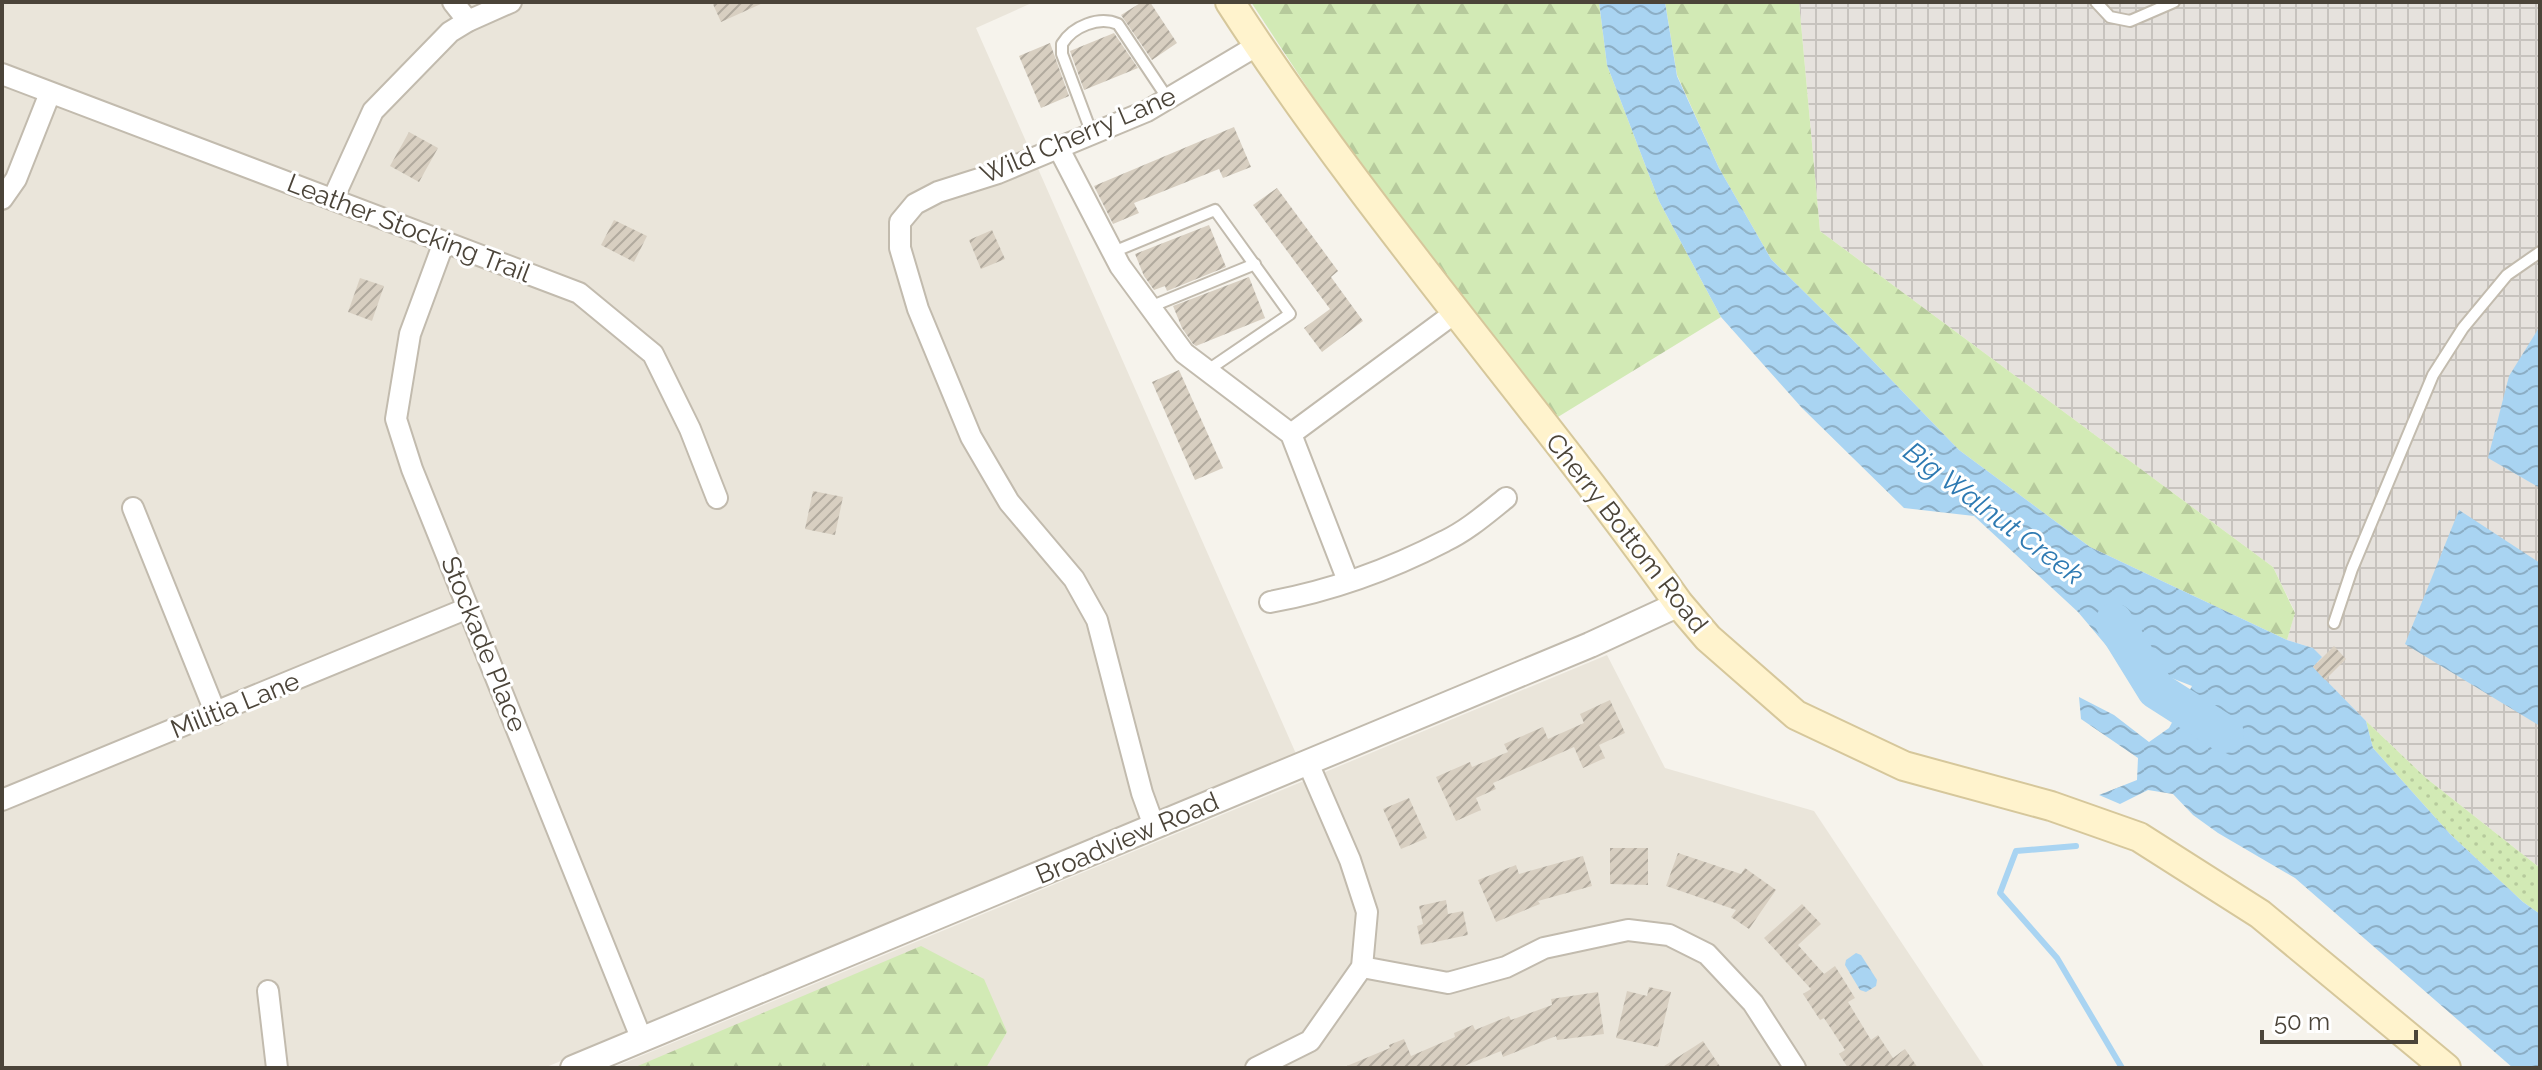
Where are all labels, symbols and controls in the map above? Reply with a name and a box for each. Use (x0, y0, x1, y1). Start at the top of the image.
street label: Wild Cherry Lane (976, 80, 1180, 190)
street label: Leather Stocking Trail (283, 168, 536, 289)
street label: Cherry Bottom Road (1540, 427, 1714, 639)
water label: Big Walnut Creek (1897, 435, 2090, 592)
street label: Stockade Place (435, 552, 533, 736)
street label: Militia Lane (166, 666, 304, 744)
street label: Broadview Road (1031, 786, 1223, 890)
scale bar (2262, 994, 2416, 1044)
text: 50 m (2274, 1007, 2330, 1036)

